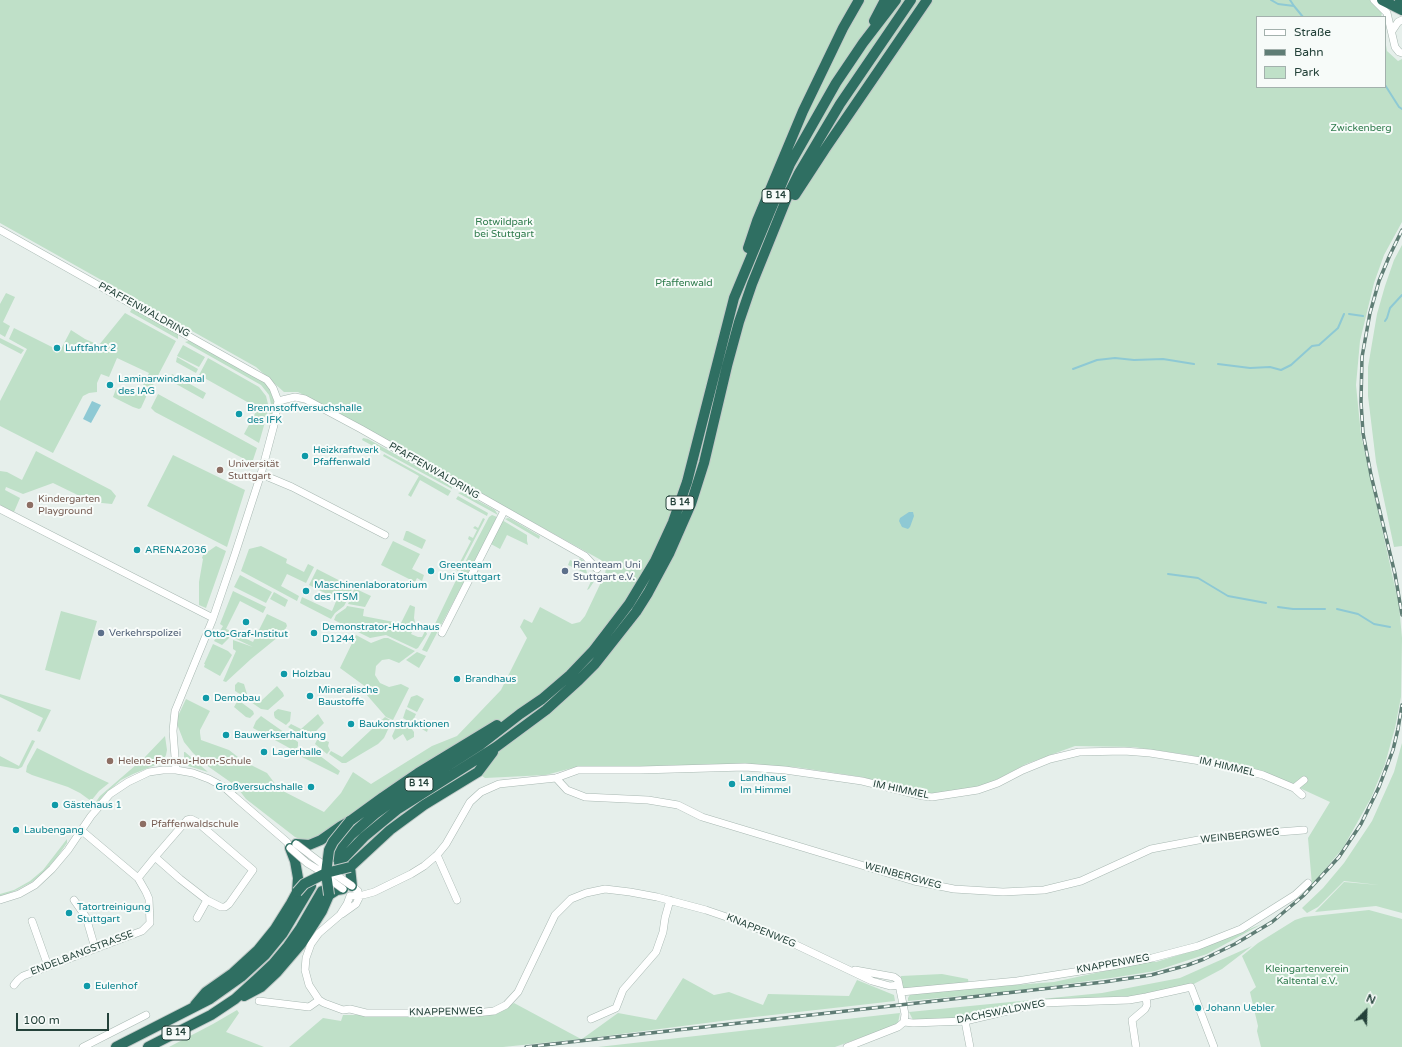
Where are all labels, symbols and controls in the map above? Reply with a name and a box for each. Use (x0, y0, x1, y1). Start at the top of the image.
legend (1256, 16, 1386, 88)
text: Straße (1294, 25, 1331, 39)
text: Bahn (1294, 45, 1324, 59)
text: Park (1294, 65, 1320, 79)
park label: Zwickenberg (1330, 122, 1392, 134)
road number: B 14 (762, 189, 790, 203)
park label: Rotwildpark bei Stuttgart (474, 216, 534, 240)
park label: Pfaffenwald (655, 277, 713, 289)
street label: PFAFFENWALDRING (96, 280, 192, 340)
place label: Luftfahrt 2 (65, 342, 116, 354)
marker: Luftfahrt 2 (52, 343, 62, 353)
place label: Laminarwindkanal des IAG (118, 373, 205, 396)
marker: Laminarwindkanal des IAG (105, 380, 115, 390)
place label: Brennstoffversuchshalle des IFK (247, 402, 362, 426)
marker: Brennstoffversuchshalle des IFK (234, 409, 244, 419)
street label: PFAFFENWALDRING (387, 440, 481, 502)
place label: Heizkraftwerk Pfaffenwald (313, 444, 379, 468)
marker: Heizkraftwerk Pfaffenwald (300, 451, 310, 461)
place label: Universität Stuttgart (228, 458, 279, 482)
marker: Universität Stuttgart (215, 465, 225, 475)
place label: Kindergarten Playground (38, 493, 100, 516)
road number: B 14 (666, 496, 694, 510)
marker: Kindergarten Playground (25, 500, 35, 510)
place label: ARENA2036 (145, 544, 207, 556)
marker: ARENA2036 (132, 545, 142, 555)
place label: Greenteam Uni Stuttgart (439, 559, 501, 582)
place label: Rennteam Uni Stuttgart e.V. (573, 559, 641, 582)
marker: Greenteam Uni Stuttgart (426, 566, 436, 576)
marker: Rennteam Uni Stuttgart e.V. (560, 566, 570, 576)
place label: Maschinenlaboratorium des ITSM (314, 579, 427, 602)
marker: Maschinenlaboratorium des ITSM (301, 586, 311, 596)
marker: Otto-Graf-Institut (241, 617, 251, 627)
place label: Demonstrator-Hochhaus D1244 (322, 621, 439, 644)
place label: Verkehrspolizei (109, 627, 181, 639)
marker: Verkehrspolizei (96, 628, 106, 638)
place label: Otto-Graf-Institut (204, 628, 288, 640)
marker: Demonstrator-Hochhaus D1244 (309, 628, 319, 638)
place label: Holzbau (292, 668, 331, 680)
marker: Holzbau (279, 669, 289, 679)
place label: Brandhaus (465, 673, 516, 685)
marker: Brandhaus (452, 674, 462, 684)
place label: Mineralische Baustoffe (318, 684, 378, 708)
marker: Mineralische Baustoffe (305, 691, 315, 701)
place label: Demobau (214, 692, 260, 704)
marker: Demobau (201, 693, 211, 703)
place label: Baukonstruktionen (359, 718, 449, 730)
marker: Baukonstruktionen (346, 719, 356, 729)
place label: Bauwerkserhaltung (234, 729, 326, 741)
marker: Bauwerkserhaltung (221, 730, 231, 740)
place label: Lagerhalle (272, 746, 322, 758)
marker: Lagerhalle (259, 747, 269, 757)
place label: Helene-Fernau-Horn-Schule (118, 755, 251, 767)
street label: IM HIMMEL (1198, 755, 1256, 779)
marker: Helene-Fernau-Horn-Schule (105, 756, 115, 766)
place label: Landhaus Im Himmel (740, 772, 791, 796)
road number: B 14 (405, 777, 433, 791)
street label: IM HIMMEL (872, 778, 930, 802)
marker: Landhaus Im Himmel (727, 779, 737, 789)
place label: Großversuchshalle (215, 781, 303, 793)
marker: Großversuchshalle (306, 782, 316, 792)
place label: Gästehaus 1 (63, 799, 122, 811)
marker: Gästehaus 1 (50, 800, 60, 810)
place label: Pfaffenwaldschule (151, 818, 239, 830)
marker: Pfaffenwaldschule (138, 819, 148, 829)
place label: Laubengang (24, 824, 84, 836)
marker: Laubengang (11, 825, 21, 835)
street label: WEINBERGWEG (1200, 826, 1280, 846)
street label: WEINBERGWEG (863, 860, 943, 892)
place label: Tatortreinigung Stuttgart (77, 901, 150, 924)
marker: Tatortreinigung Stuttgart (64, 908, 74, 918)
street label: KNAPPENWEG (724, 912, 798, 950)
street label: ENDELBANGSTRASSE (29, 928, 135, 978)
street label: KNAPPENWEG (1076, 952, 1150, 976)
park label: Kleingartenverein Kaltental e.V. (1265, 963, 1349, 986)
place label: Eulenhof (95, 980, 138, 992)
marker: Eulenhof (82, 981, 92, 991)
north arrow (1346, 991, 1386, 1031)
text: N (1364, 992, 1377, 1007)
street label: DACHSWALDWEG (956, 998, 1046, 1026)
place label: Johann Uebler (1206, 1002, 1275, 1014)
marker: Johann Uebler (1193, 1003, 1203, 1013)
scale bar (18, 1005, 111, 1031)
street label: KNAPPENWEG (409, 1005, 483, 1019)
text: 100 m (23, 1013, 60, 1027)
road number: B 14 (162, 1026, 190, 1040)

